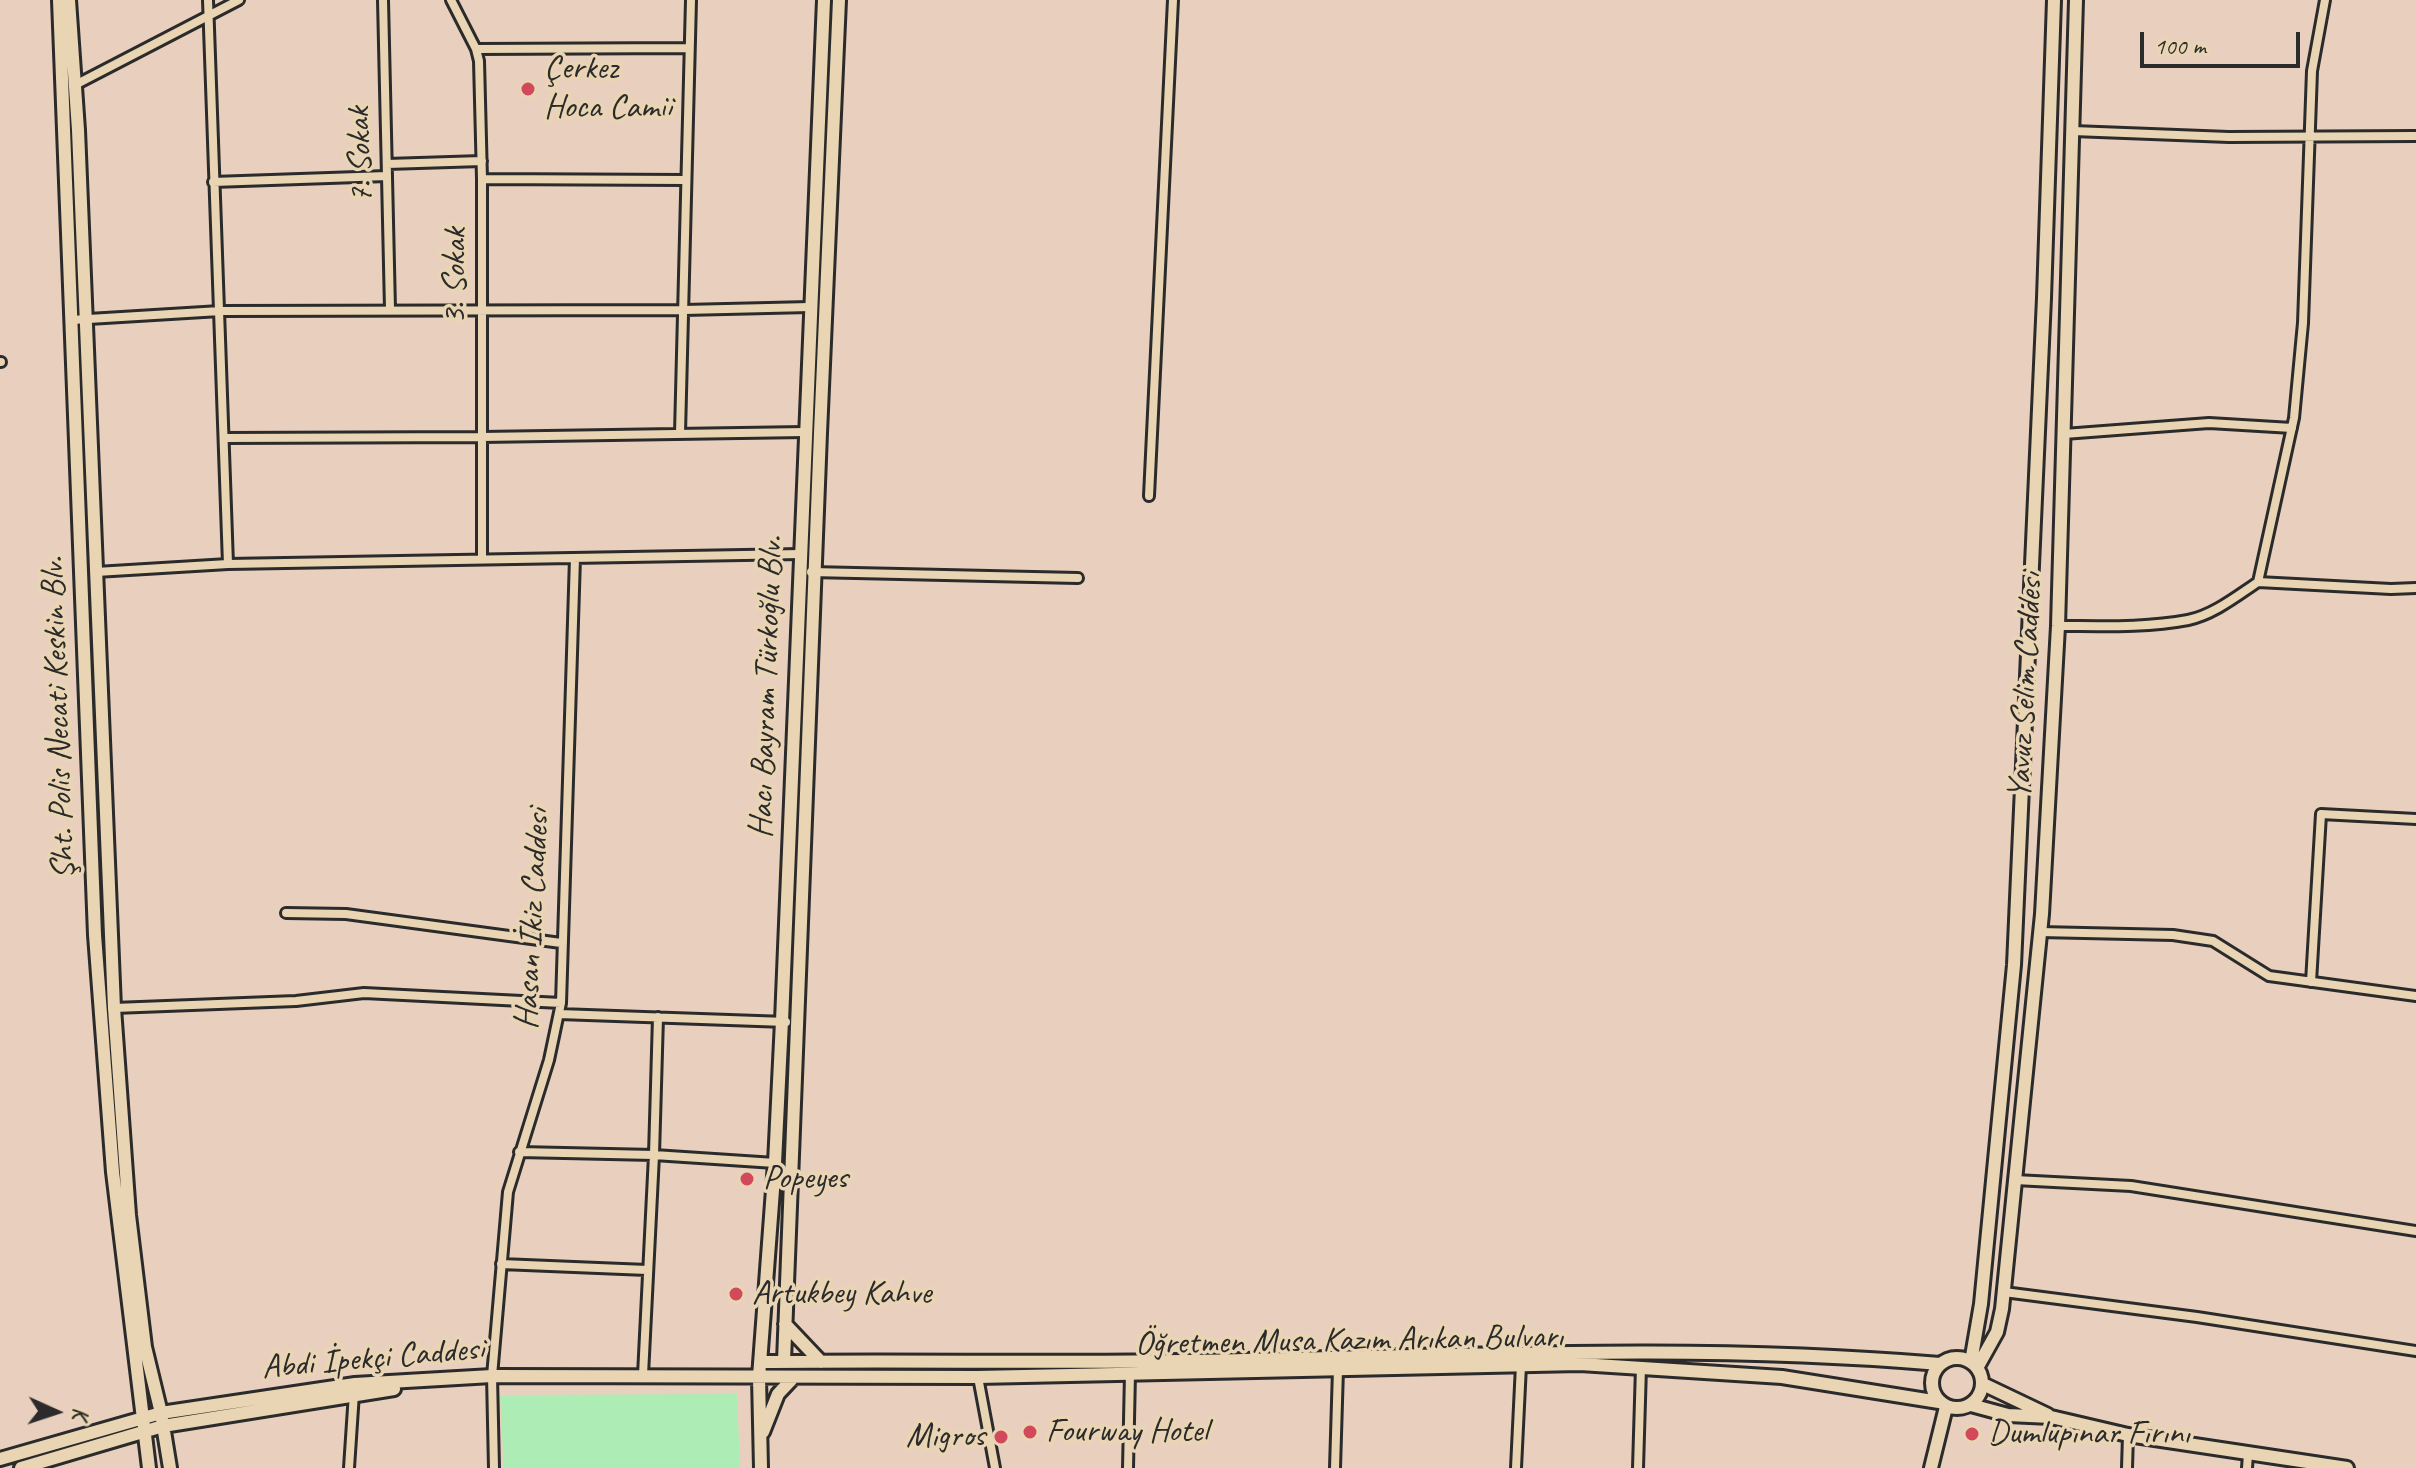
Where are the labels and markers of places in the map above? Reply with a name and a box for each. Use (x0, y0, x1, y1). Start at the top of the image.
place label: Çerkez Hoca Camii (544, 49, 672, 128)
marker: Çerkez Hoca Camii (519, 80, 537, 98)
place label: Popeyes (763, 1159, 848, 1199)
marker: Popeyes (738, 1170, 756, 1188)
place label: Artukbey Kahve (752, 1274, 931, 1314)
marker: Artukbey Kahve (727, 1285, 745, 1303)
place label: Fourway Hotel (1046, 1412, 1208, 1452)
place label: Dumlupınar Fırını (1988, 1414, 2189, 1454)
place label: Migros (906, 1417, 985, 1457)
marker: Fourway Hotel (1021, 1423, 1039, 1441)
marker: Dumlupınar Fırını (1963, 1425, 1981, 1443)
marker: Migros (992, 1428, 1010, 1446)

